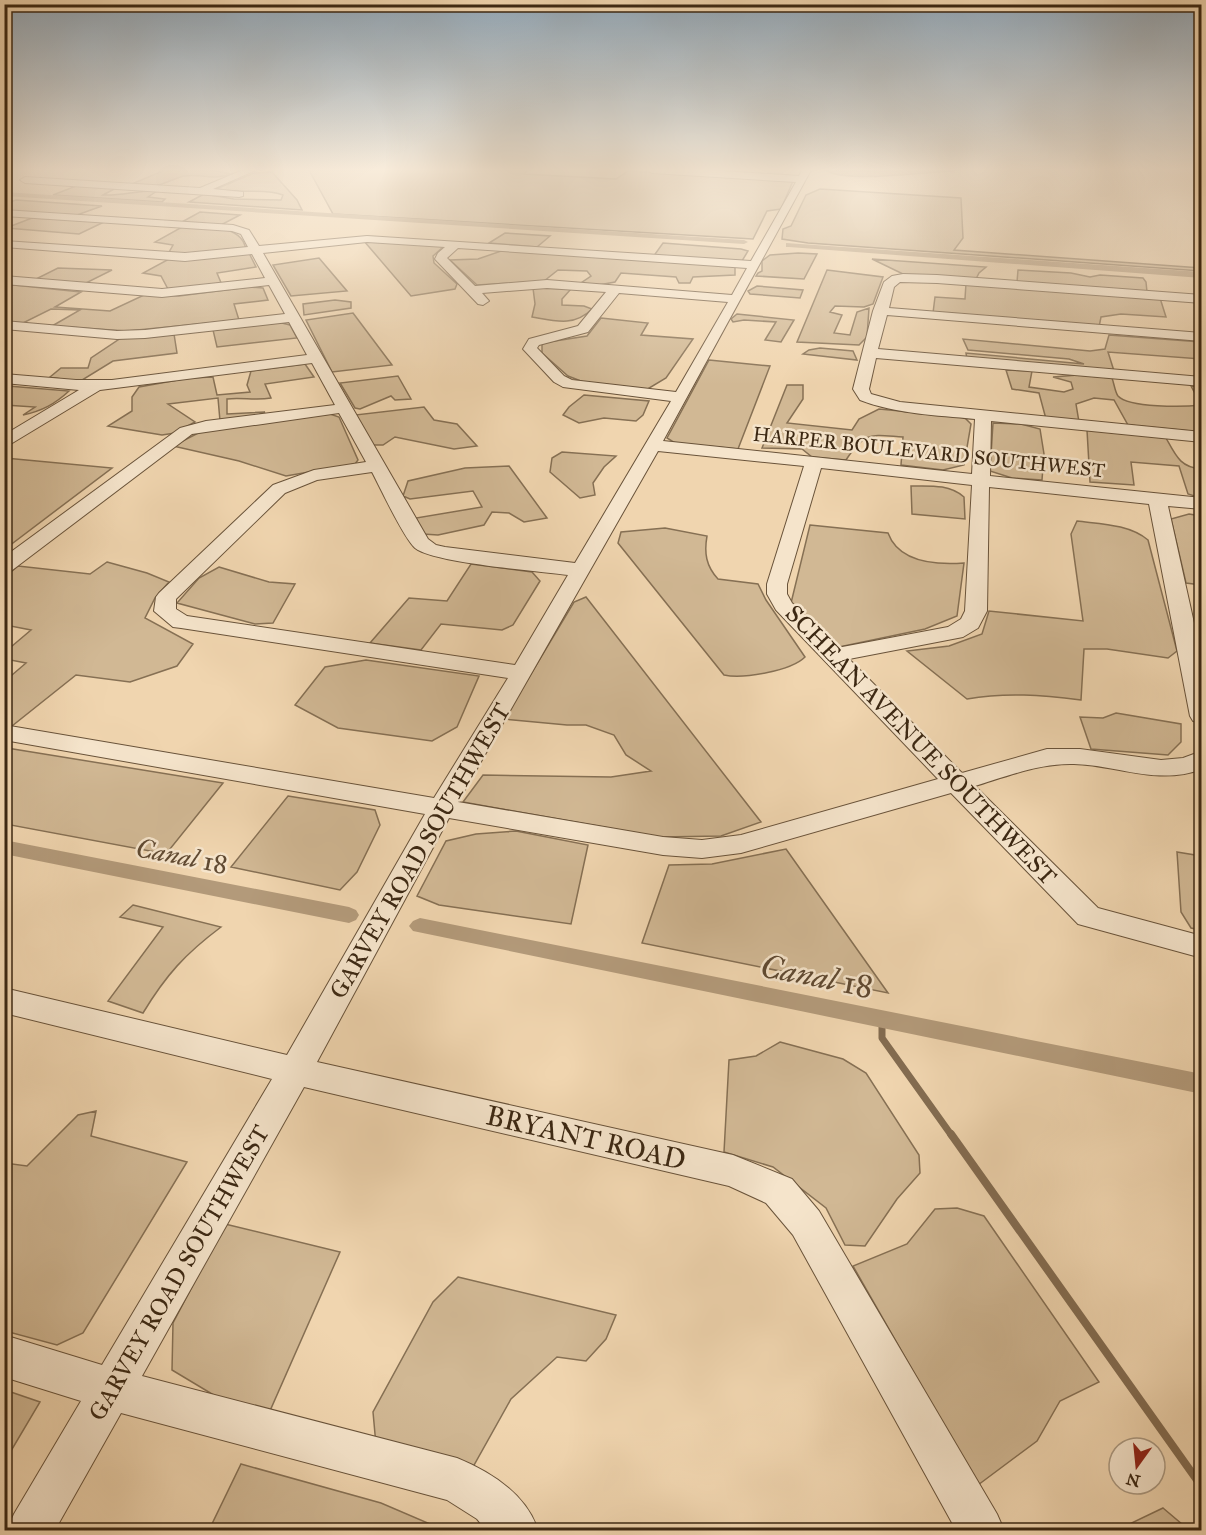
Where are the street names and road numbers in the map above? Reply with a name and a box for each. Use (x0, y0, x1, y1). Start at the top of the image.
street label: HARPER BOULEVARD SOUTHWEST (752, 422, 1107, 482)
street label: SCHEAN AVENUE SOUTHWEST (779, 599, 1063, 891)
street label: GARVEY ROAD SOUTHWEST (323, 698, 517, 1004)
street label: BRYANT ROAD (483, 1098, 689, 1177)
street label: GARVEY ROAD SOUTHWEST (82, 1120, 276, 1426)

